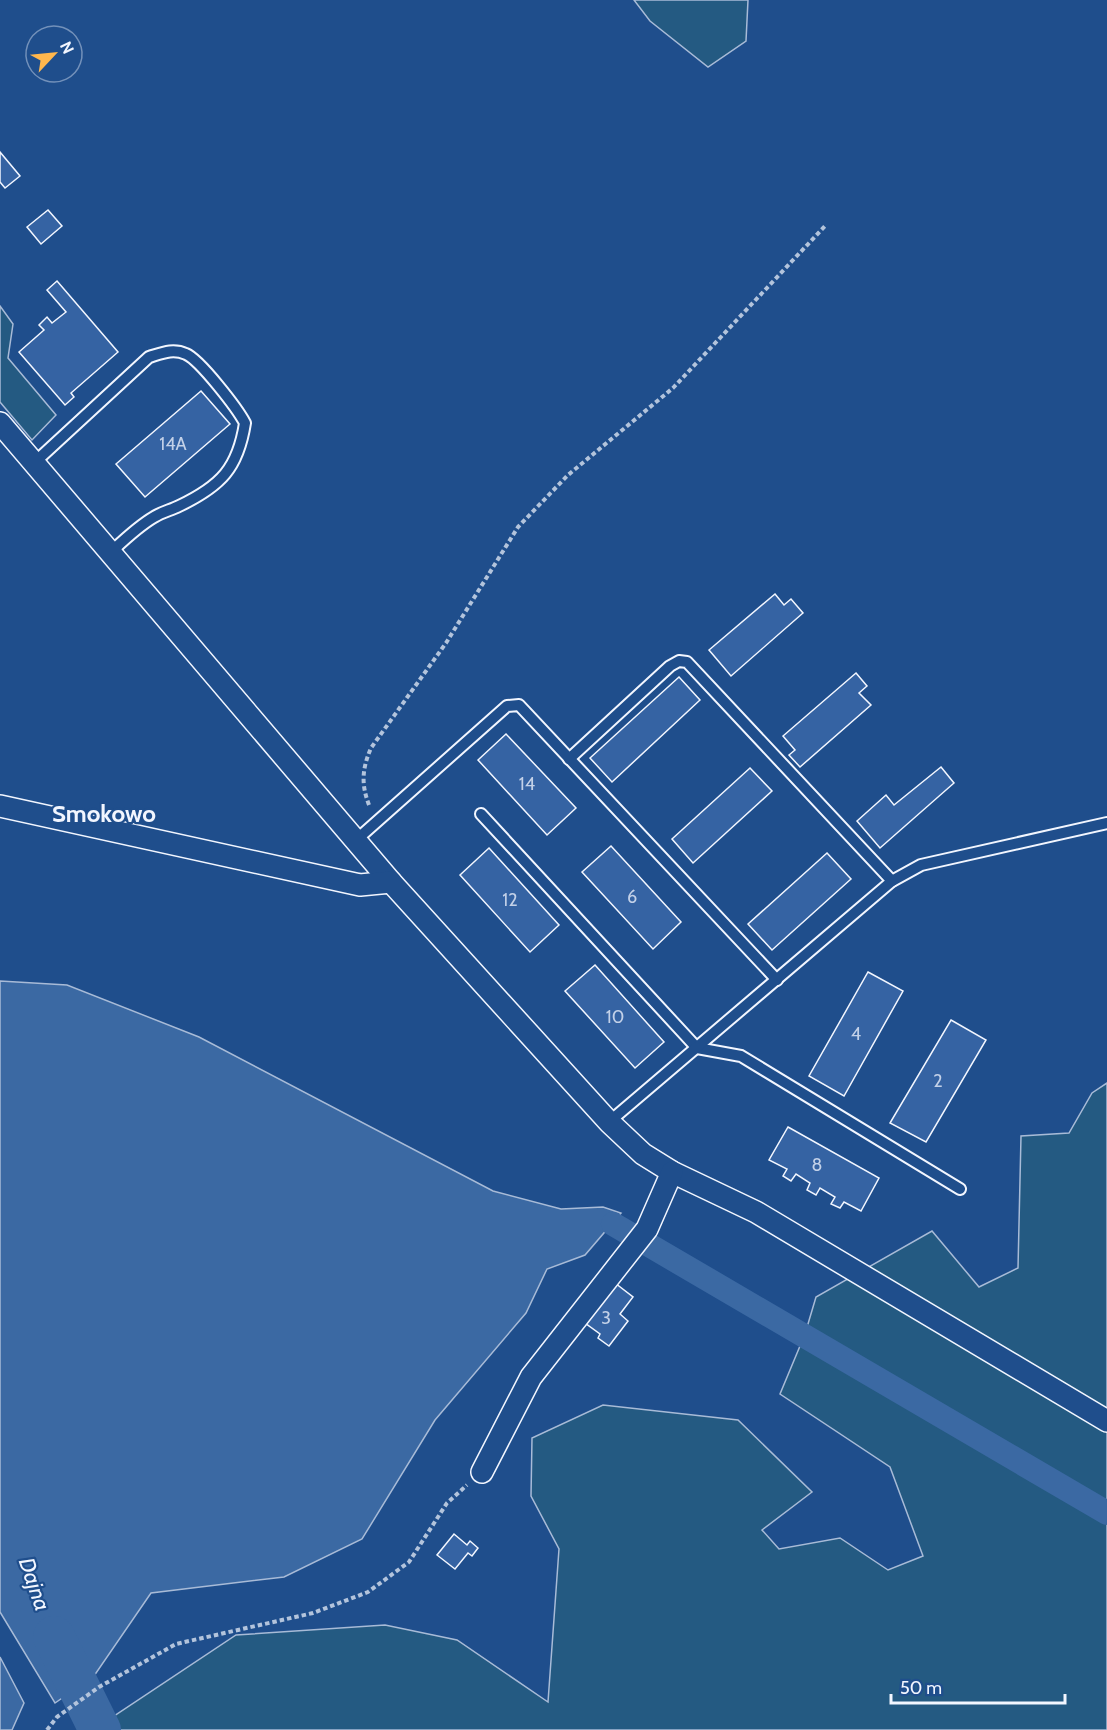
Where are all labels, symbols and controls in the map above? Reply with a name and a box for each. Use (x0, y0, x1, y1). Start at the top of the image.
north arrow (24, 24, 84, 84)
text: N (56, 38, 78, 57)
house number: 14A (159, 433, 187, 455)
house number: 14 (519, 773, 535, 795)
district label: Smokowo (52, 799, 156, 828)
house number: 6 (627, 886, 637, 908)
house number: 12 (502, 889, 518, 911)
house number: 10 (606, 1006, 624, 1028)
house number: 4 (851, 1023, 861, 1045)
house number: 2 (933, 1070, 943, 1092)
house number: 8 (812, 1154, 822, 1176)
house number: 3 (601, 1307, 611, 1329)
water label: Dajna (13, 1554, 56, 1614)
scale bar (891, 1667, 1065, 1705)
text: 50 m (900, 1677, 942, 1699)

